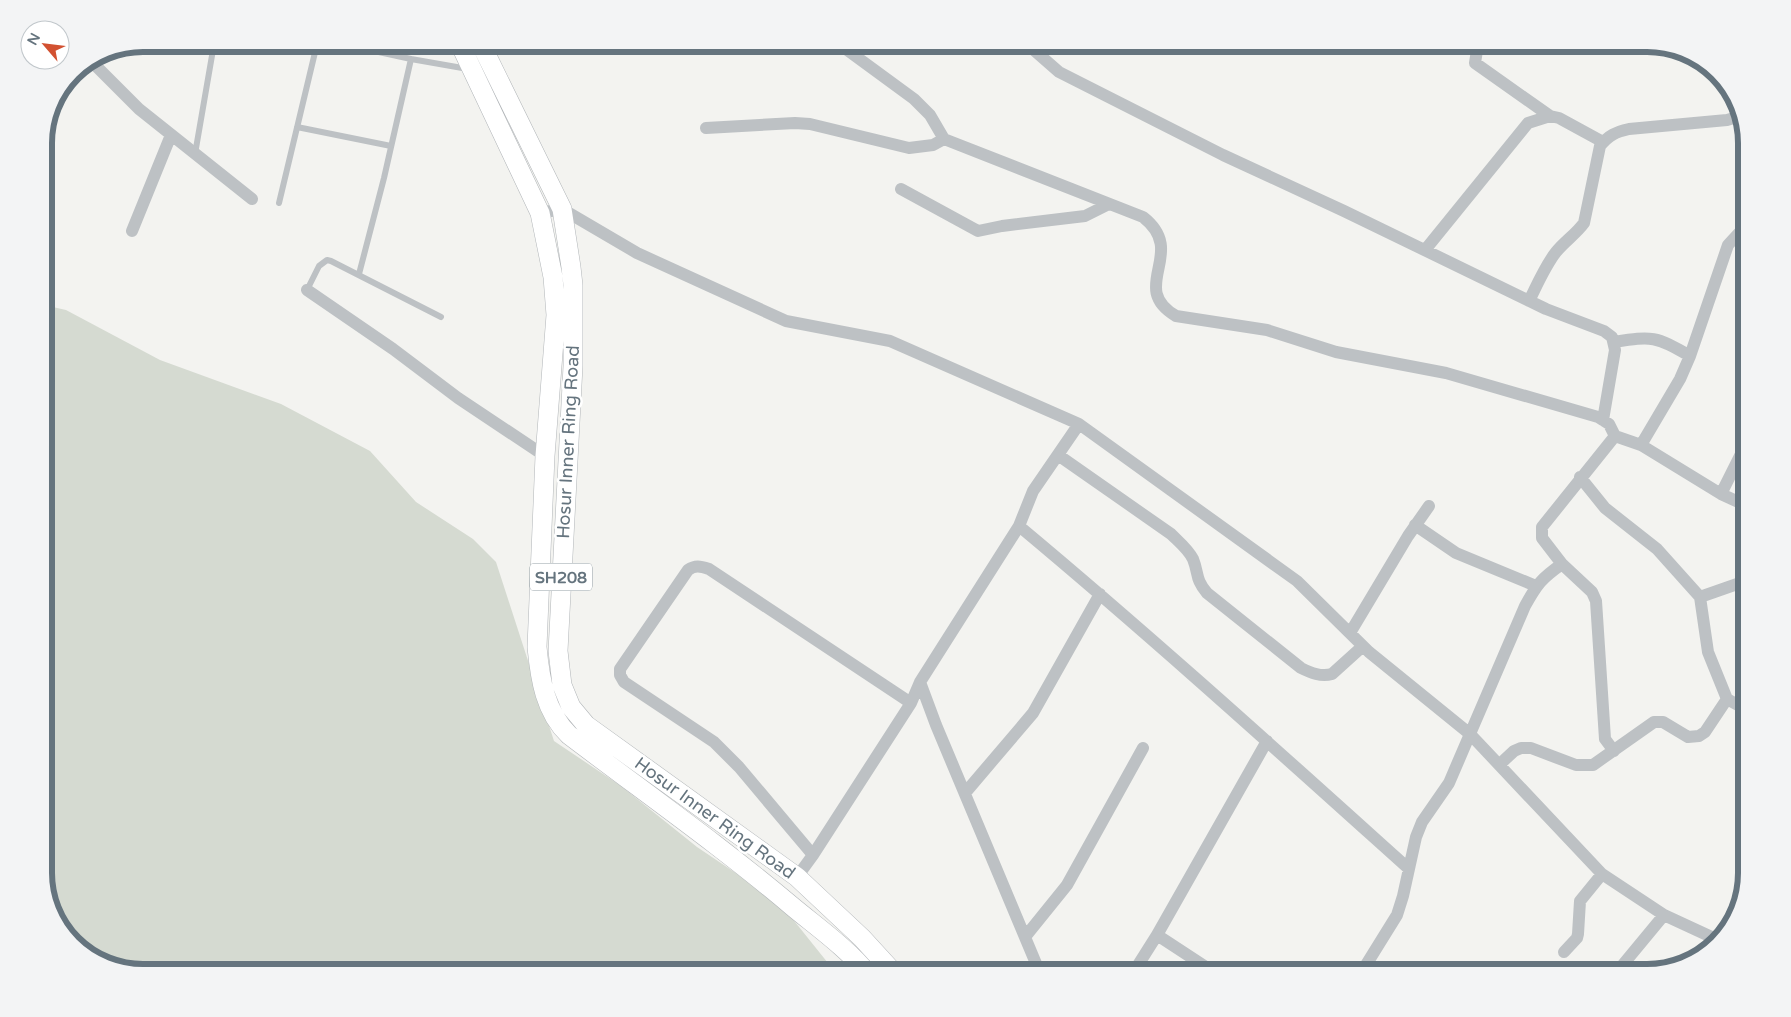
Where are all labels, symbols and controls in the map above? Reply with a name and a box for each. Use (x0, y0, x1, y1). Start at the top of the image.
north arrow (20, 20, 70, 70)
text: N (24, 30, 44, 48)
street label: Hosur Inner Ring Road (552, 345, 584, 539)
road number: SH208 (530, 564, 592, 590)
street label: Hosur Inner Ring Road (630, 752, 800, 884)

